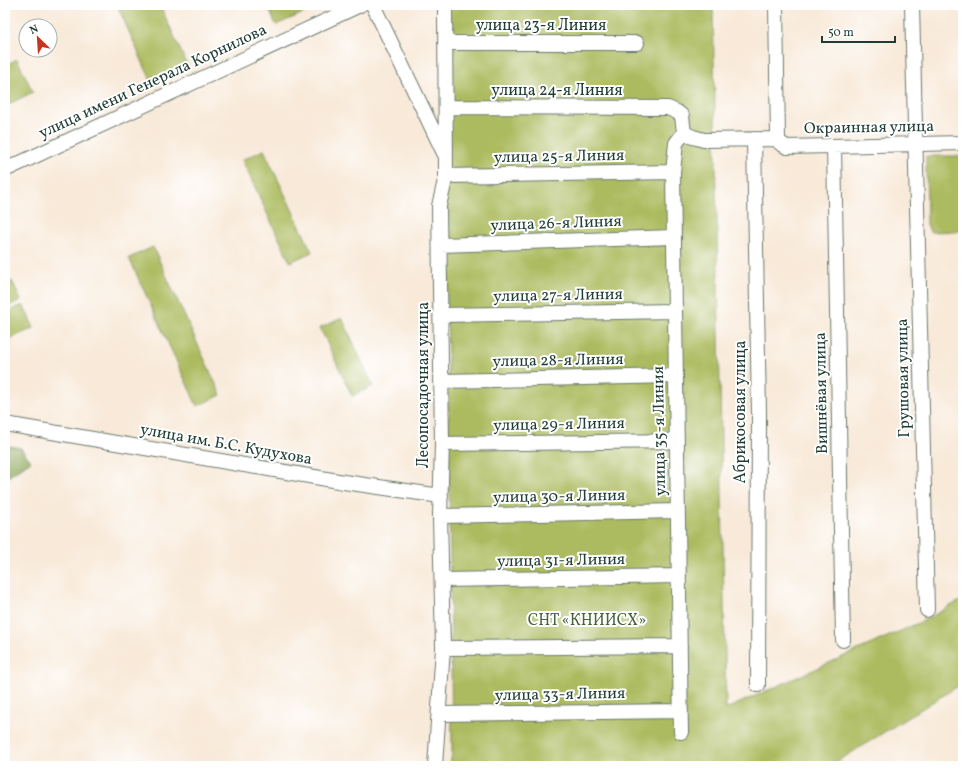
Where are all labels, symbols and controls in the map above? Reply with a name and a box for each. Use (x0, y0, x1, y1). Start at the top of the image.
street label: улица 23-я Линия (476, 15, 606, 37)
north arrow (18, 18, 58, 58)
scale bar (822, 18, 895, 44)
street label: улица имени Генерала Корнилова (35, 19, 271, 145)
text: N (28, 22, 41, 39)
text: 50 m (828, 25, 854, 41)
street label: улица 24-я Линия (491, 80, 623, 102)
street label: Окраинная улица (804, 116, 934, 140)
street label: улица 25-я Линия (493, 145, 625, 169)
street label: улица 26-я Линия (490, 211, 622, 237)
street label: улица 27-я Линия (493, 284, 623, 308)
street label: Лесопосадочная улица (413, 302, 435, 468)
street label: Грушовая улица (892, 318, 916, 438)
street label: Вишнёвая улица (810, 332, 834, 454)
street label: Абрикосовая улица (730, 341, 752, 483)
street label: улица 28-я Линия (492, 349, 624, 373)
street label: улица 35-я Линия (648, 366, 672, 496)
street label: улица 29-я Линия (493, 413, 625, 437)
street label: улица им. Б.С. Кудухова (138, 419, 314, 471)
street label: улица 30-я Линия (493, 485, 625, 509)
street label: улица 31-я Линия (497, 549, 625, 573)
park label: СНТ «КНИИСХ» (528, 610, 646, 632)
street label: улица 33-я Линия (494, 683, 626, 707)

